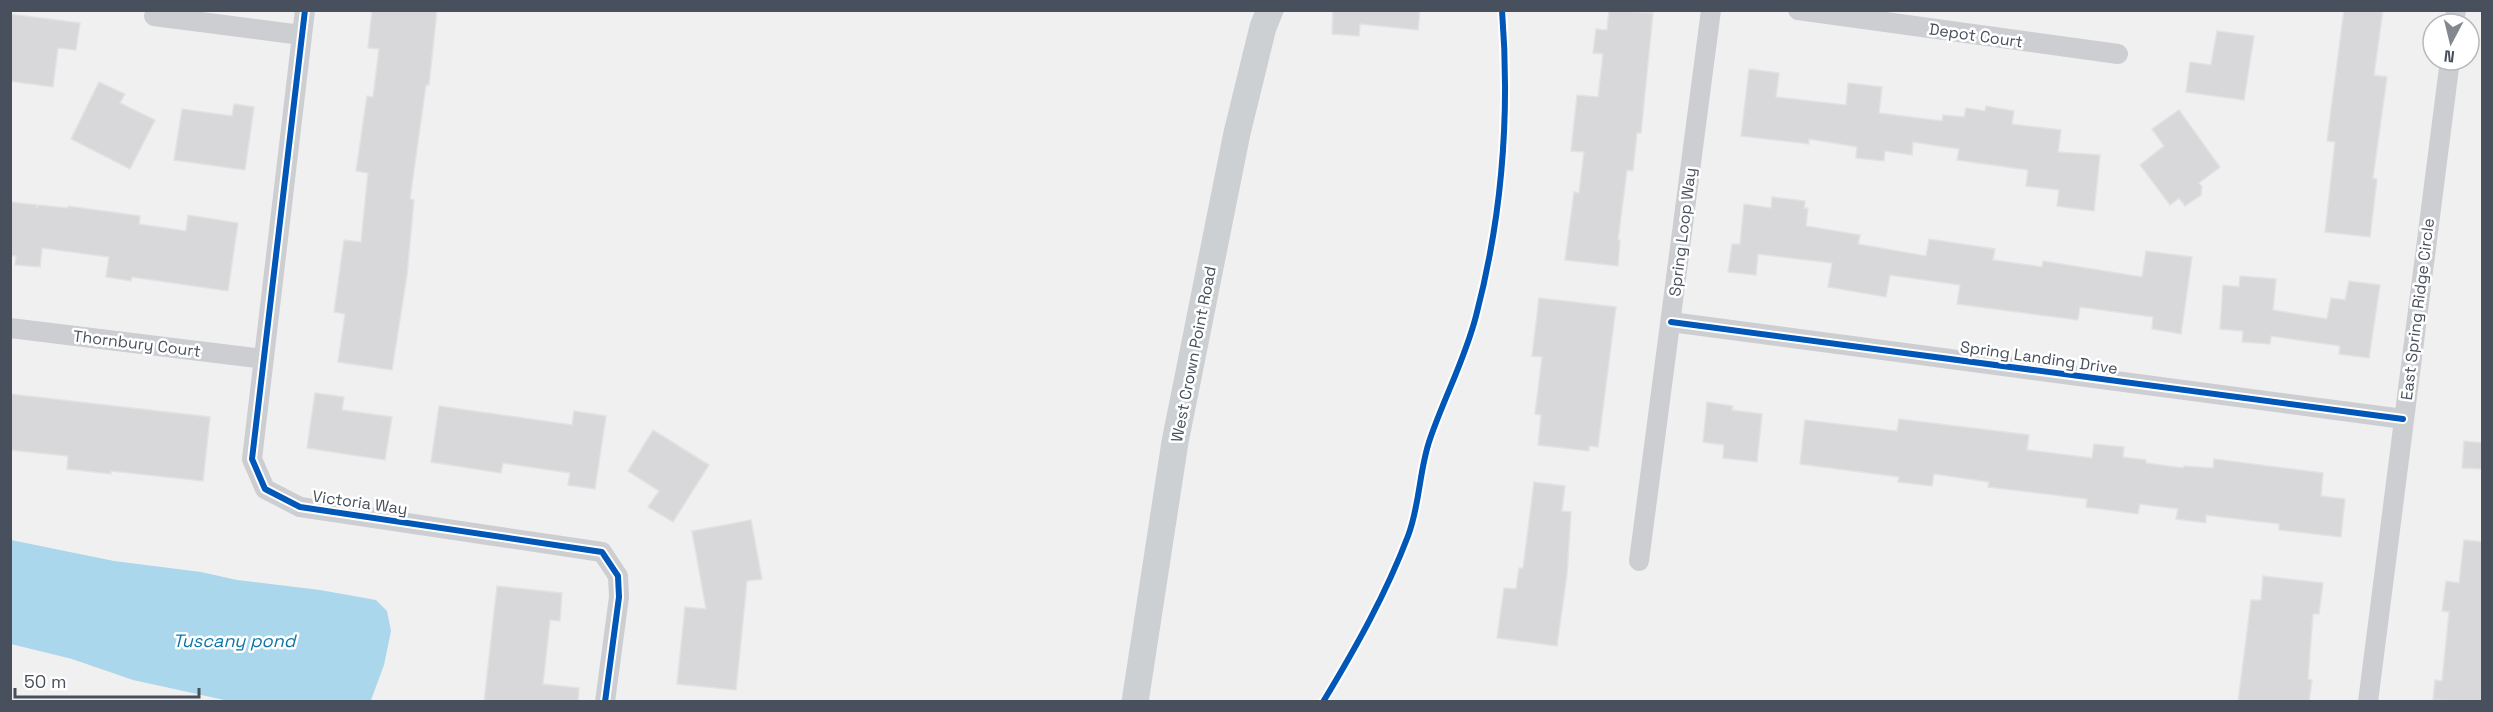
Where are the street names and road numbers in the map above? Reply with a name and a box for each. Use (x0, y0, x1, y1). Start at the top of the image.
street label: Depot Court (1928, 19, 2024, 52)
street label: Spring Loop Way (1664, 166, 1701, 298)
street label: East Spring Ridge Circle (2396, 217, 2439, 401)
street label: West Crown Point Road (1166, 264, 1221, 444)
street label: Thornbury Court (72, 325, 202, 362)
street label: Spring Landing Drive (1959, 336, 2119, 379)
street label: Victoria Way (311, 485, 409, 520)

